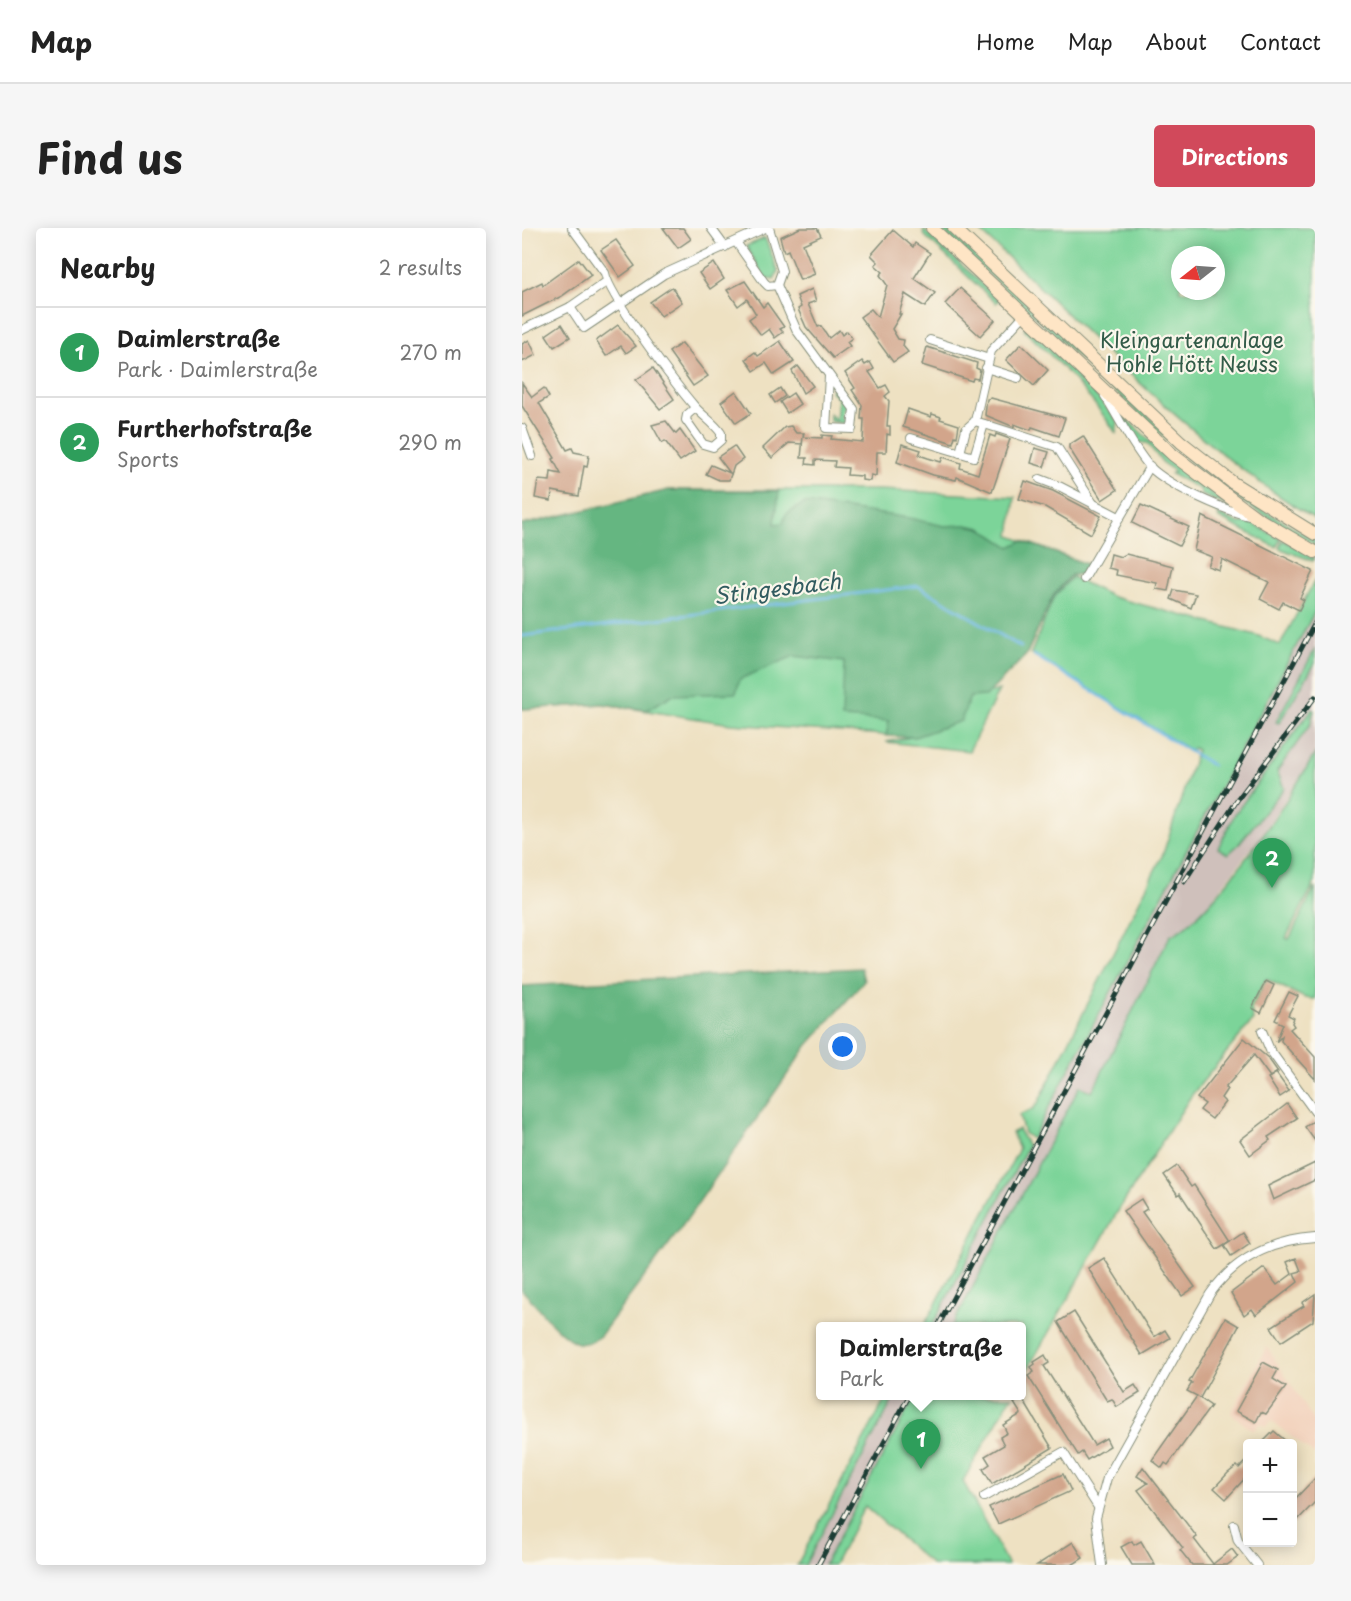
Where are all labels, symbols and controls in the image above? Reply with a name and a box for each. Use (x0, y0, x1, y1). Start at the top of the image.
text: Map (30, 20, 92, 63)
text: Home (976, 25, 1035, 57)
text: Map (1068, 25, 1113, 57)
text: About (1146, 25, 1207, 57)
text: Contact (1240, 25, 1321, 57)
text: Find us (36, 125, 183, 188)
button: Directions (1154, 125, 1315, 187)
north arrow (1171, 246, 1225, 300)
text: Nearby (60, 248, 155, 287)
text: 2 results (379, 252, 462, 282)
text: Daimlerstraße (117, 321, 280, 354)
park label: Kleingartenanlage Hohle Hött Neuss (1100, 323, 1284, 379)
text: 1 (75, 337, 84, 367)
text: 270 m (399, 337, 462, 367)
text: Park · Daimlerstraße (117, 354, 318, 384)
text: Furtherhofstraße (117, 411, 312, 444)
text: 2 (72, 427, 87, 457)
text: 290 m (398, 427, 462, 457)
text: Sports (117, 444, 179, 474)
water label: Stingesbach (712, 563, 844, 611)
pin: 2 (1252, 838, 1292, 888)
your location (828, 1032, 857, 1061)
popup (816, 1322, 1026, 1400)
text: Daimlerstraße (839, 1330, 1003, 1363)
text: Park (839, 1363, 884, 1393)
pin: 1 (902, 1420, 940, 1469)
map controls (1243, 1439, 1297, 1547)
button: + (1243, 1439, 1297, 1493)
button: − (1243, 1493, 1297, 1547)

